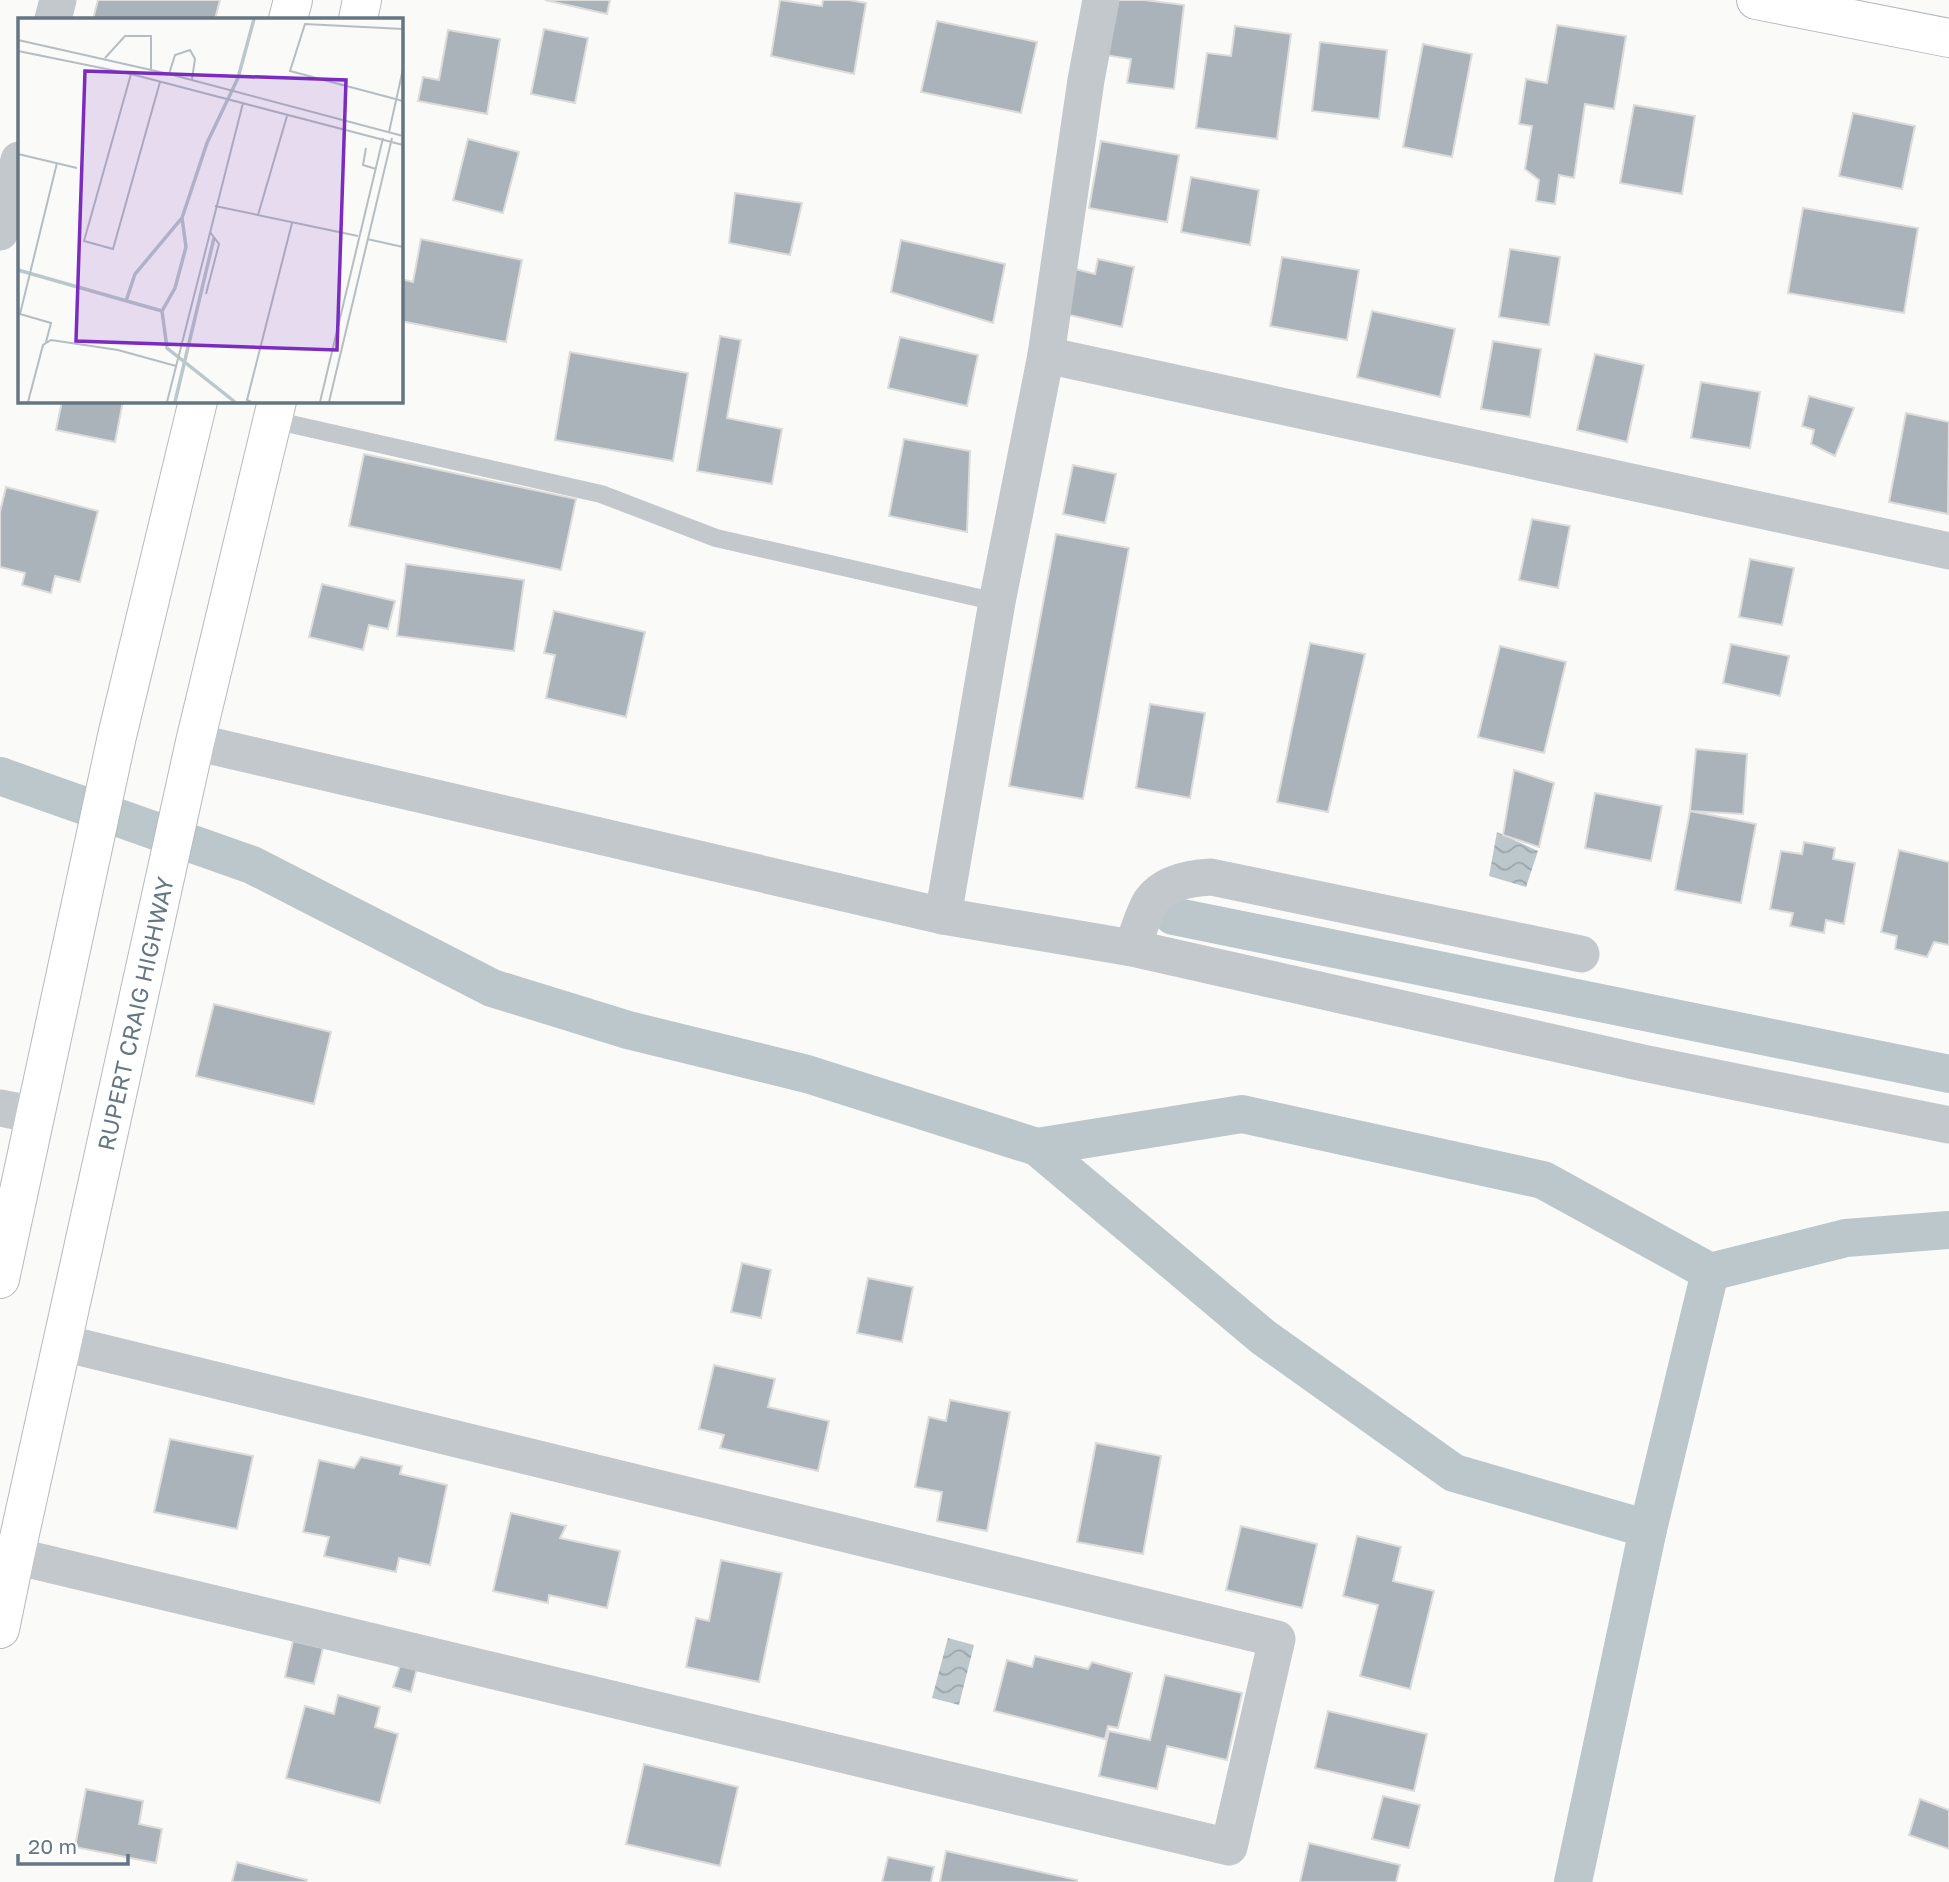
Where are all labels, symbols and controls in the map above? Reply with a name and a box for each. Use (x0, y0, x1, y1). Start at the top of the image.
inset map (18, 18, 402, 402)
street label: RUPERT CRAIG HIGHWAY (91, 874, 179, 1153)
scale bar (18, 1822, 128, 1866)
text: 20 m (28, 1833, 77, 1859)

